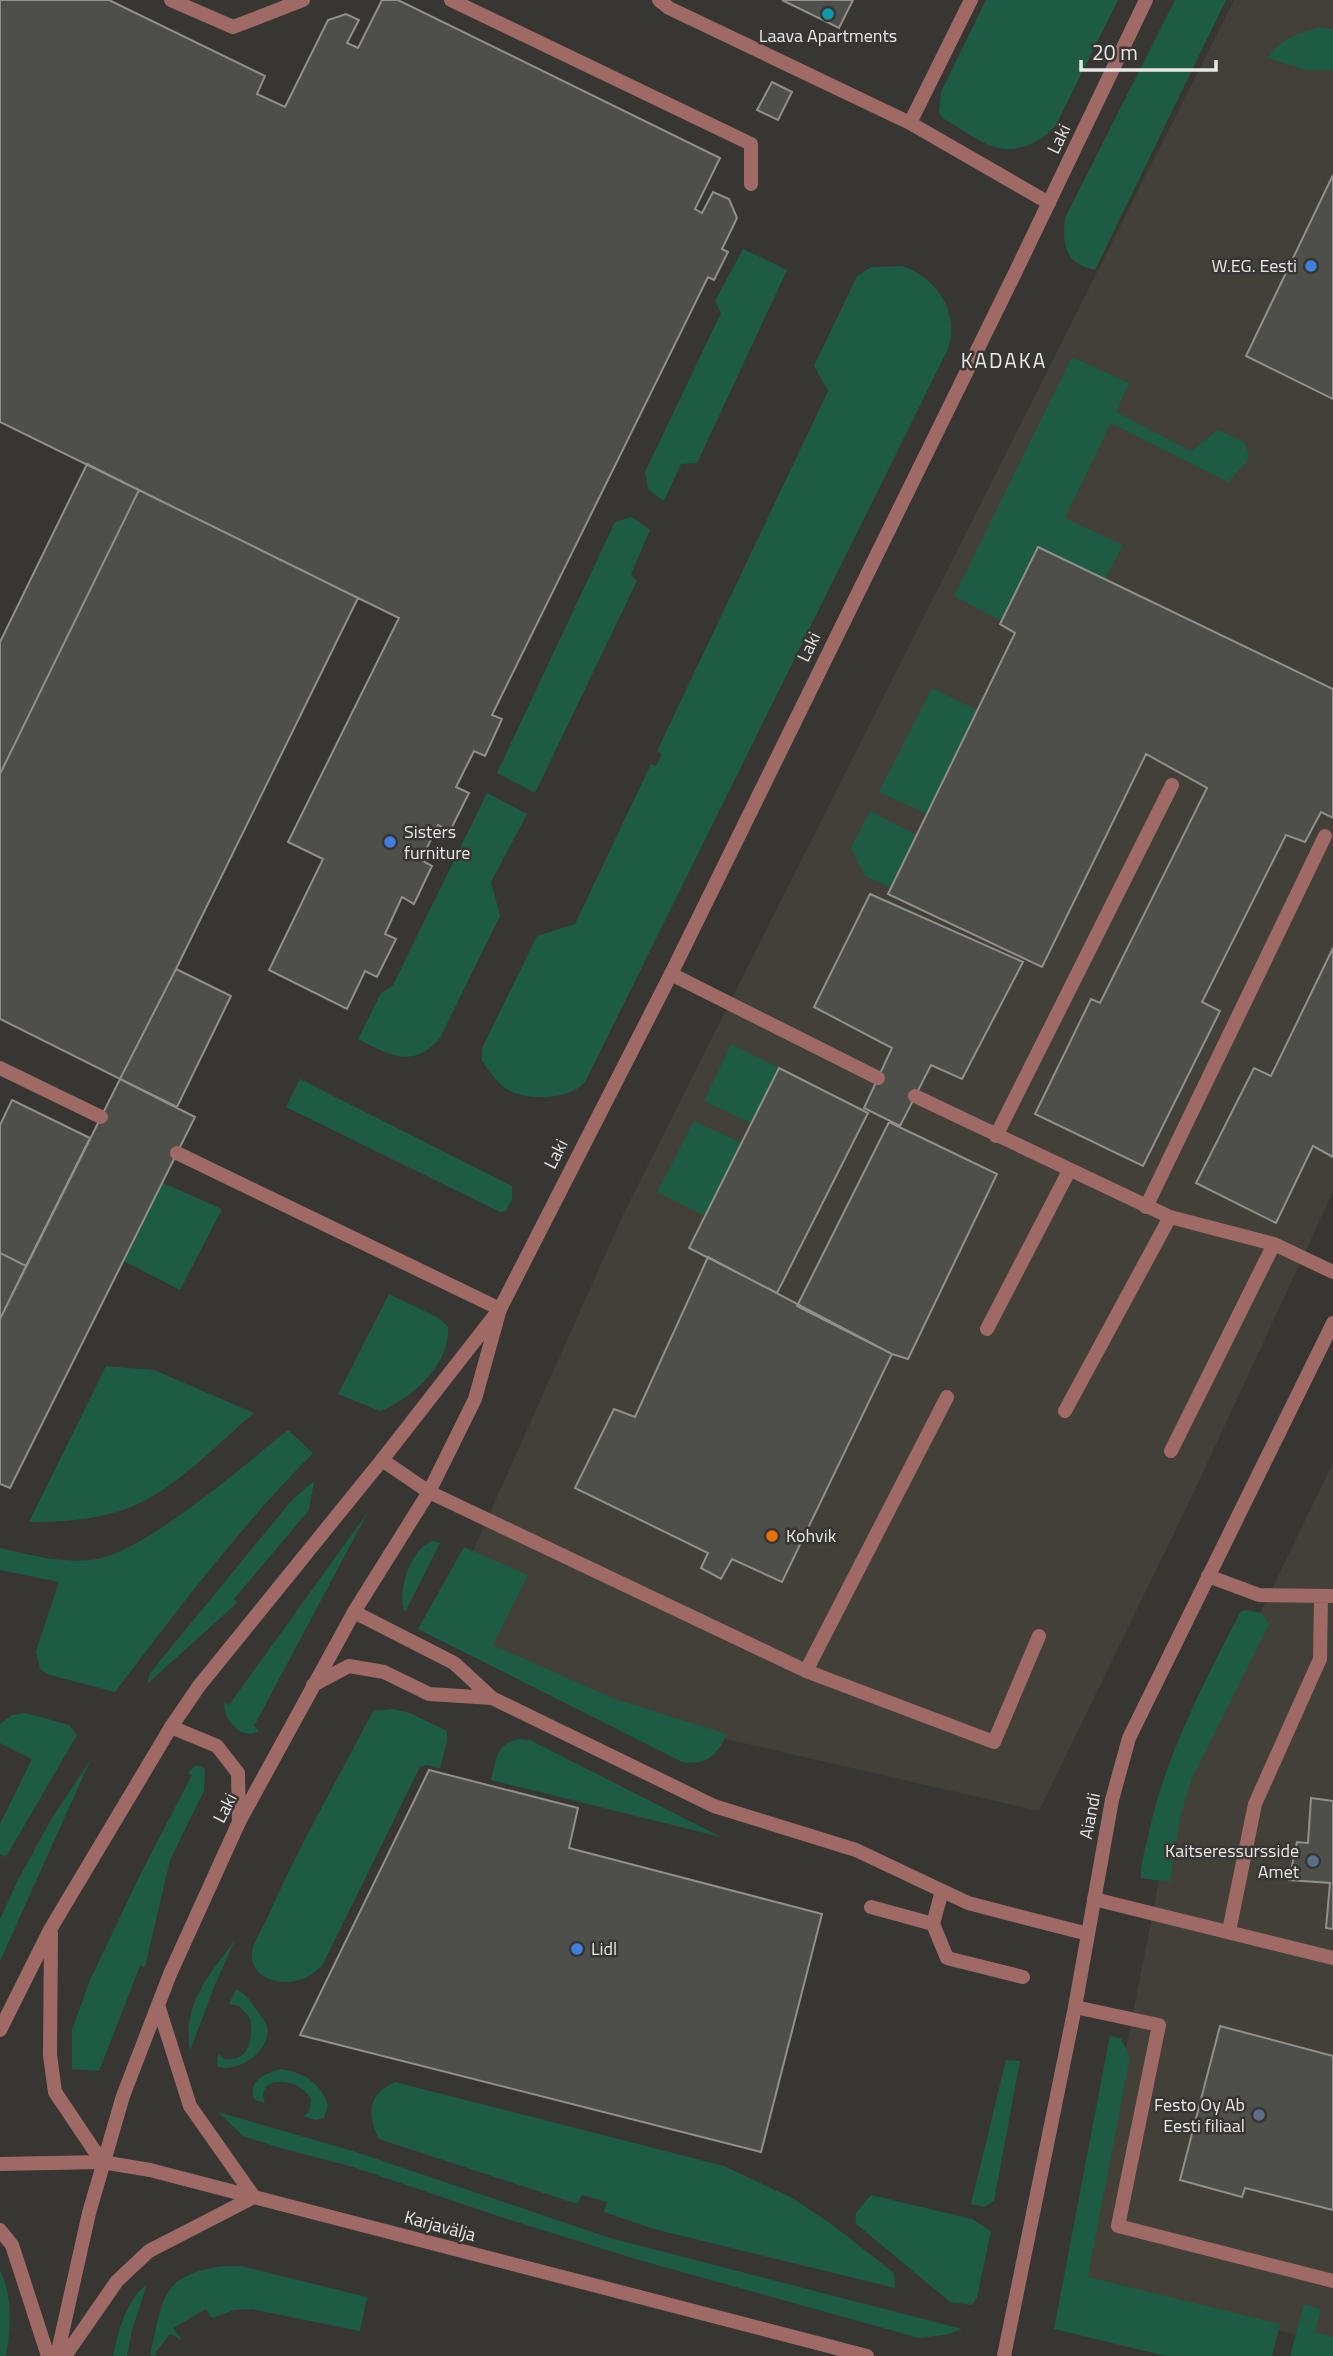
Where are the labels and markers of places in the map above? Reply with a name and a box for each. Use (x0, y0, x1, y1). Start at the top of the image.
marker: Laava Apartments (820, 6, 836, 22)
place label: Laava Apartments (759, 22, 897, 49)
place label: W.EG. Eesti (1212, 252, 1297, 279)
marker: W.EG. Eesti (1303, 258, 1319, 274)
place label: Sisters furniture (404, 818, 470, 866)
marker: Sisters furniture (382, 834, 398, 850)
place label: Kohvik (786, 1522, 837, 1549)
marker: Kohvik (764, 1528, 780, 1544)
place label: Kaitseressursside Amet (1165, 1837, 1300, 1885)
marker: Kaitseressursside Amet (1305, 1853, 1321, 1869)
place label: Lidl (591, 1935, 617, 1962)
marker: Lidl (569, 1941, 585, 1957)
place label: Festo Oy Ab Eesti filiaal (1154, 2091, 1245, 2139)
marker: Festo Oy Ab Eesti filiaal (1251, 2107, 1267, 2123)

